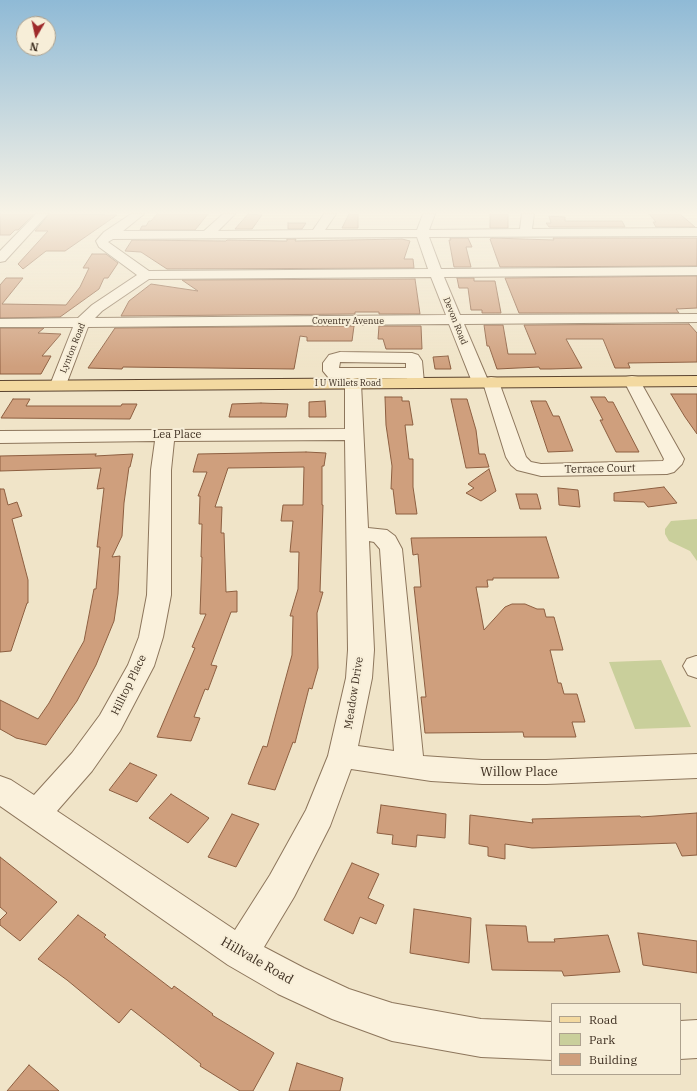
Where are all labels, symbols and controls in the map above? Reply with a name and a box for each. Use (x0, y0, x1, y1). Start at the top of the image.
north arrow (16, 16, 56, 56)
text: N (29, 39, 40, 54)
street label: Devon Road (441, 296, 469, 346)
street label: Coventry Avenue (312, 316, 384, 326)
street label: Lynton Road (58, 321, 88, 375)
street label: I U Willets Road (315, 378, 381, 388)
street label: Lea Place (153, 428, 201, 442)
street label: Terrace Court (564, 462, 636, 476)
street label: Hilltop Place (109, 653, 149, 717)
street label: Meadow Drive (342, 656, 366, 730)
street label: Willow Place (480, 764, 558, 780)
street label: Hillvale Road (218, 934, 296, 988)
legend (551, 1003, 681, 1075)
text: Road (589, 1012, 618, 1027)
text: Park (589, 1032, 615, 1047)
text: Building (589, 1052, 637, 1067)

